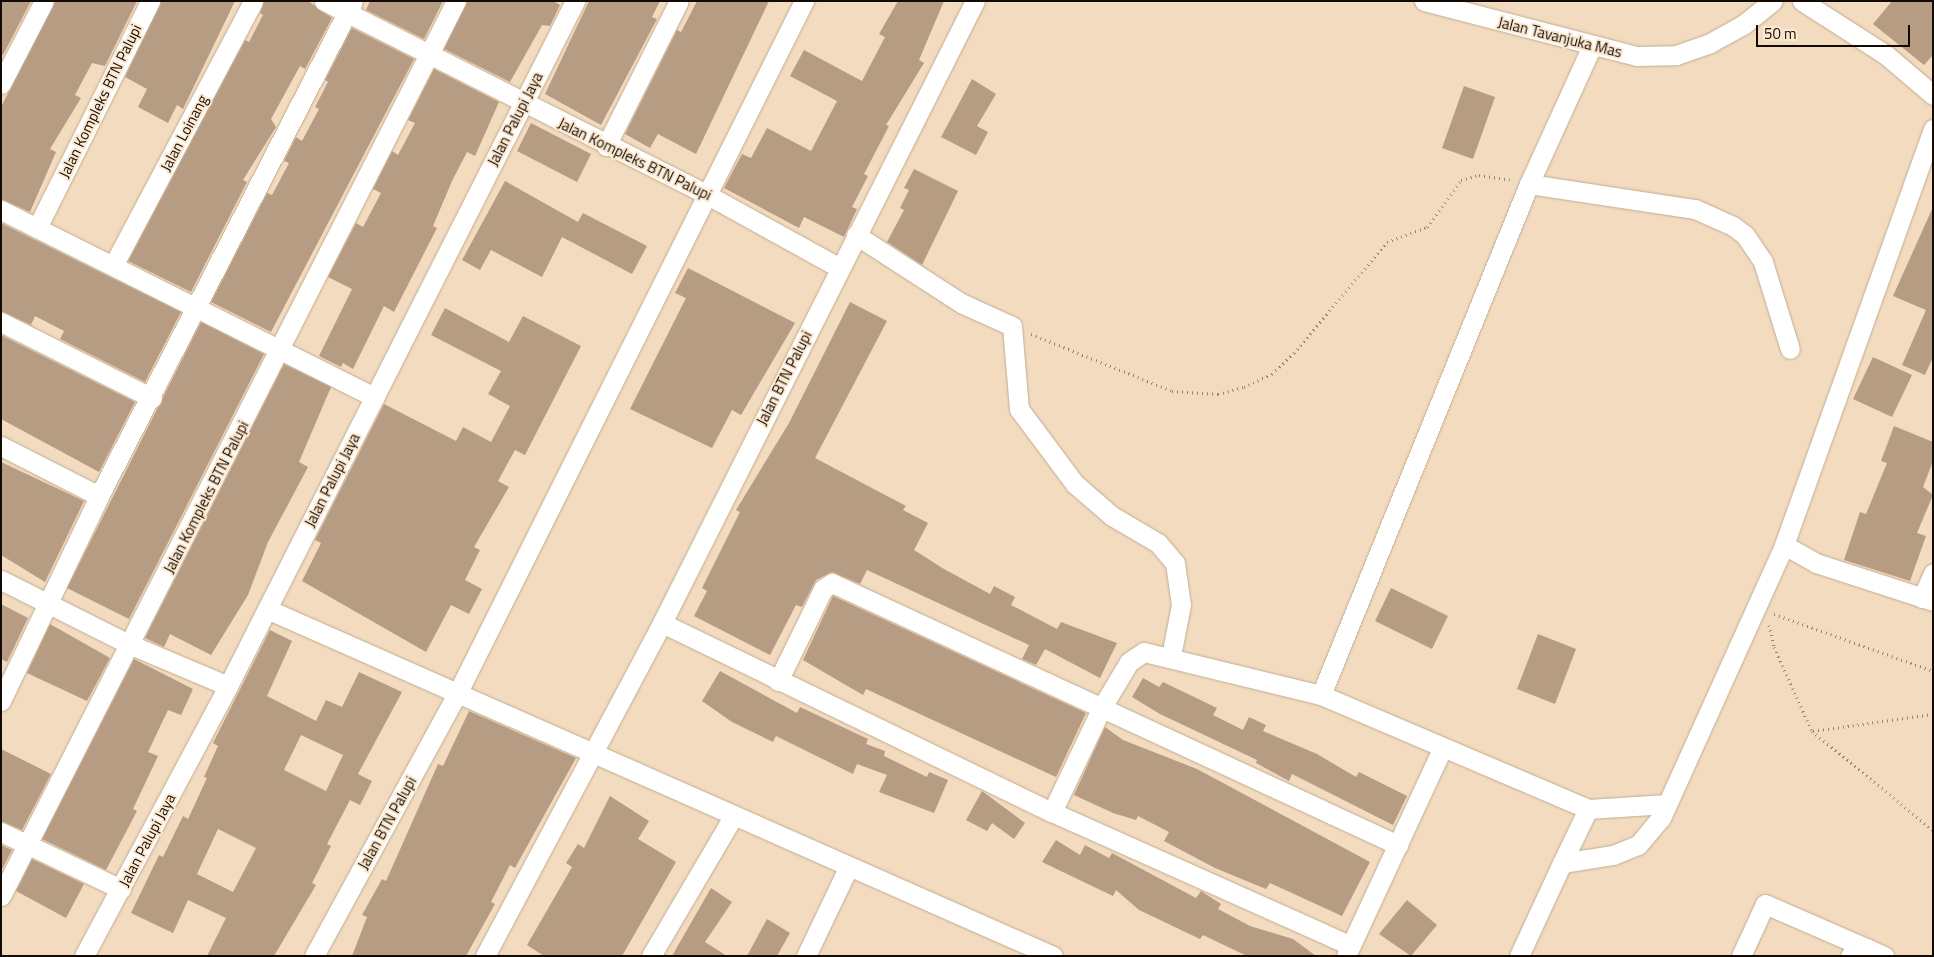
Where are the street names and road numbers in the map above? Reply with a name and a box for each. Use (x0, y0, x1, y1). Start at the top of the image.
street label: Jalan Tavanjuka Mas (1496, 13, 1624, 61)
street label: Jalan Kompleks BTN Palupi (55, 21, 145, 181)
street label: Jalan Palupi Jaya (484, 69, 546, 169)
street label: Jalan Loinang (156, 92, 212, 174)
street label: Jalan Kompleks BTN Palupi (555, 114, 715, 204)
street label: Jalan BTN Palupi (752, 328, 816, 428)
street label: Jalan Kompleks BTN Palupi (160, 418, 252, 576)
street label: Jalan Palupi Jaya (301, 430, 363, 530)
street label: Jalan BTN Palupi (354, 773, 420, 873)
street label: Jalan Palupi Jaya (115, 790, 179, 890)

